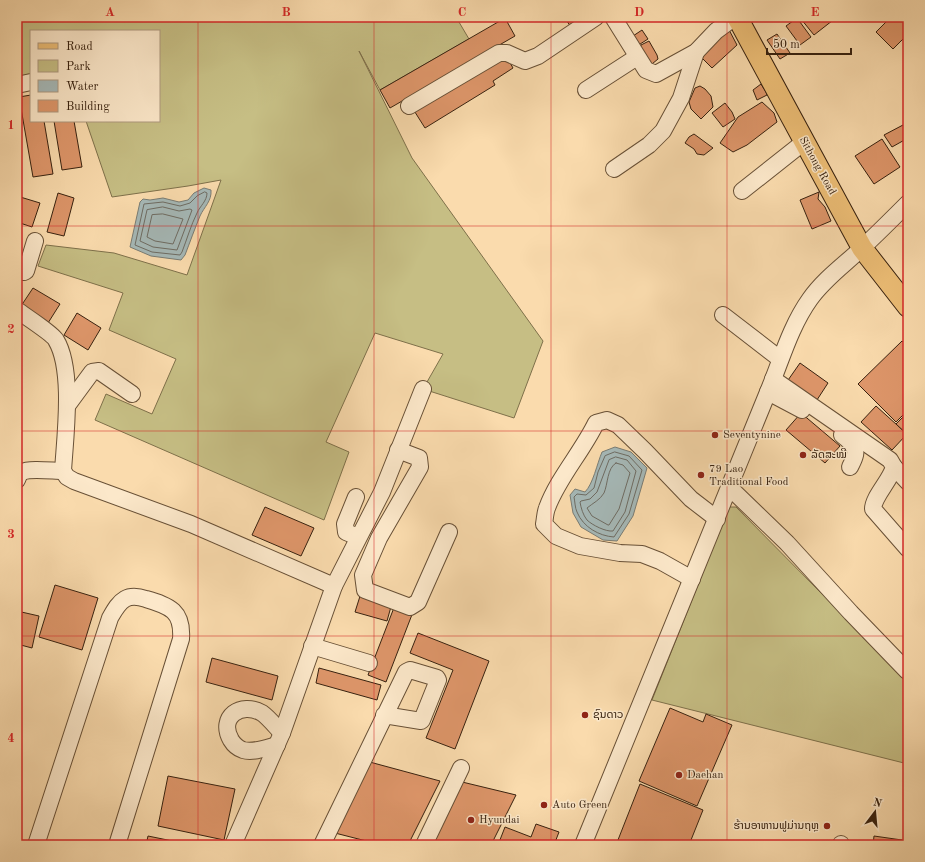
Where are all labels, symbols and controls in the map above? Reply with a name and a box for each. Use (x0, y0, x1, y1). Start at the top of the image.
text: A (105, 6, 115, 19)
text: B (281, 6, 291, 19)
text: C (458, 6, 466, 19)
text: D (634, 6, 644, 19)
text: E (811, 6, 820, 19)
legend (30, 30, 160, 122)
scale bar (767, 30, 851, 56)
text: 50 m (773, 38, 800, 51)
text: Road (66, 41, 93, 53)
text: Park (66, 61, 91, 73)
text: Water (66, 81, 99, 93)
text: Building (66, 101, 110, 113)
text: 1 (7, 119, 15, 132)
street label: Sithong Road (797, 135, 838, 197)
text: 2 (7, 323, 15, 336)
marker: Seventynine (710, 430, 720, 440)
place label: Seventynine (723, 430, 781, 441)
place label: ລັດສະໝີ (811, 448, 847, 461)
marker: ລັດສະໝີ (798, 450, 808, 460)
place label: 79 Lao Traditional Food (709, 464, 789, 488)
marker: 79 Lao Traditional Food (696, 470, 706, 480)
text: 3 (7, 528, 15, 541)
place label: ຊົນດາວ (593, 709, 624, 721)
marker: ຊົນດາວ (580, 710, 590, 720)
text: 4 (7, 732, 15, 745)
marker: Daehan (674, 770, 684, 780)
place label: Daehan (687, 770, 723, 781)
north arrow (855, 792, 895, 832)
text: N (872, 797, 883, 810)
marker: Auto Green (539, 800, 549, 810)
place label: Auto Green (552, 800, 607, 811)
marker: Hyundai (466, 815, 476, 825)
place label: Hyundai (479, 815, 519, 826)
place label: ຮ້ານອາຫານຟູມ່ານຖຫຼ (734, 819, 819, 832)
marker: ຮ້ານອາຫານຟູມ່ານຖຫຼ (822, 821, 832, 831)

